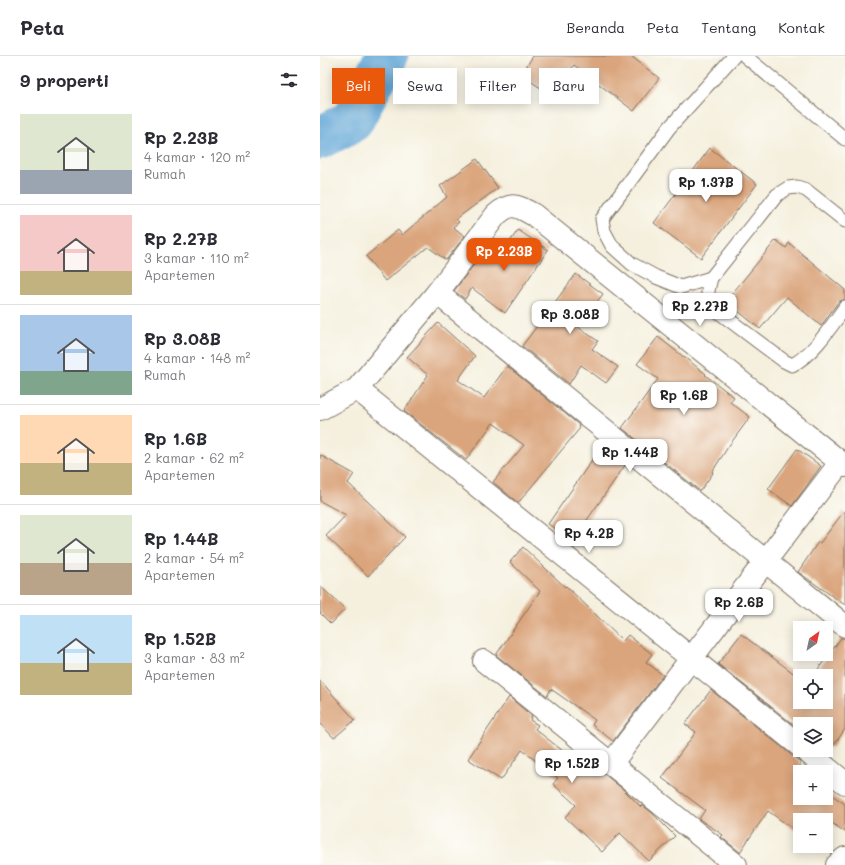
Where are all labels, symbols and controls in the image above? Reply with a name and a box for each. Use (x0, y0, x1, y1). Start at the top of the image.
text: Peta (20, 15, 64, 40)
text: Beranda (567, 18, 625, 37)
text: Peta (647, 18, 679, 37)
text: Tentang (701, 18, 756, 37)
text: Kontak (778, 18, 825, 37)
chip: Beli (332, 68, 385, 104)
chip: Sewa (393, 68, 457, 104)
chip: Filter (465, 68, 531, 104)
chip: Baru (539, 68, 599, 104)
text: 9 properti (20, 69, 109, 91)
icon: filters (278, 69, 300, 91)
text: Rp 2.23B (144, 126, 219, 148)
icon: home (52, 130, 100, 178)
text: 4 kamar · 120 m² (144, 148, 250, 165)
text: Rumah (144, 165, 185, 182)
pin: Rp 1.37B (665, 169, 747, 203)
text: Rp 1.37B (678, 173, 734, 190)
text: Rp 2.27B (144, 227, 218, 249)
icon: home (52, 231, 100, 279)
pin: Rp 2.23B (463, 238, 545, 272)
text: Rp 2.23B (476, 242, 532, 259)
text: 3 kamar · 110 m² (144, 249, 249, 266)
text: Apartemen (144, 266, 215, 283)
pin: Rp 2.27B (659, 293, 741, 327)
text: Rp 2.27B (672, 297, 728, 314)
pin: Rp 3.08B (529, 301, 611, 335)
text: Rp 3.08B (541, 305, 599, 322)
text: Rp 3.08B (144, 327, 221, 349)
icon: home (52, 331, 100, 379)
text: 4 kamar · 148 m² (144, 349, 251, 366)
text: Rumah (144, 366, 185, 383)
pin: Rp 1.6B (647, 382, 721, 416)
text: Rp 1.6B (660, 386, 708, 403)
text: Rp 1.6B (144, 427, 207, 449)
icon: home (52, 431, 100, 479)
pin: Rp 1.44B (589, 439, 671, 473)
text: Rp 1.44B (602, 443, 658, 460)
text: 2 kamar · 62 m² (144, 449, 244, 466)
text: Apartemen (144, 466, 215, 483)
pin: Rp 4.2B (552, 520, 626, 554)
text: Rp 4.2B (564, 524, 614, 541)
text: Rp 1.44B (144, 527, 218, 549)
icon: home (52, 531, 100, 579)
text: 2 kamar · 54 m² (144, 549, 244, 566)
text: Apartemen (144, 566, 215, 583)
pin: Rp 2.6B (702, 589, 776, 623)
text: Rp 2.6B (714, 593, 764, 610)
north arrow (793, 621, 833, 661)
map controls (793, 621, 833, 853)
text: Rp 1.52B (144, 627, 216, 649)
icon: home (52, 631, 100, 679)
text: 3 kamar · 83 m² (144, 649, 245, 666)
text: Apartemen (144, 666, 215, 683)
button: locate (793, 669, 833, 709)
button: layers (793, 717, 833, 757)
pin: Rp 1.52B (531, 750, 613, 784)
text: Rp 1.52B (544, 754, 600, 771)
button: + (793, 765, 833, 805)
button: − (793, 813, 833, 853)

